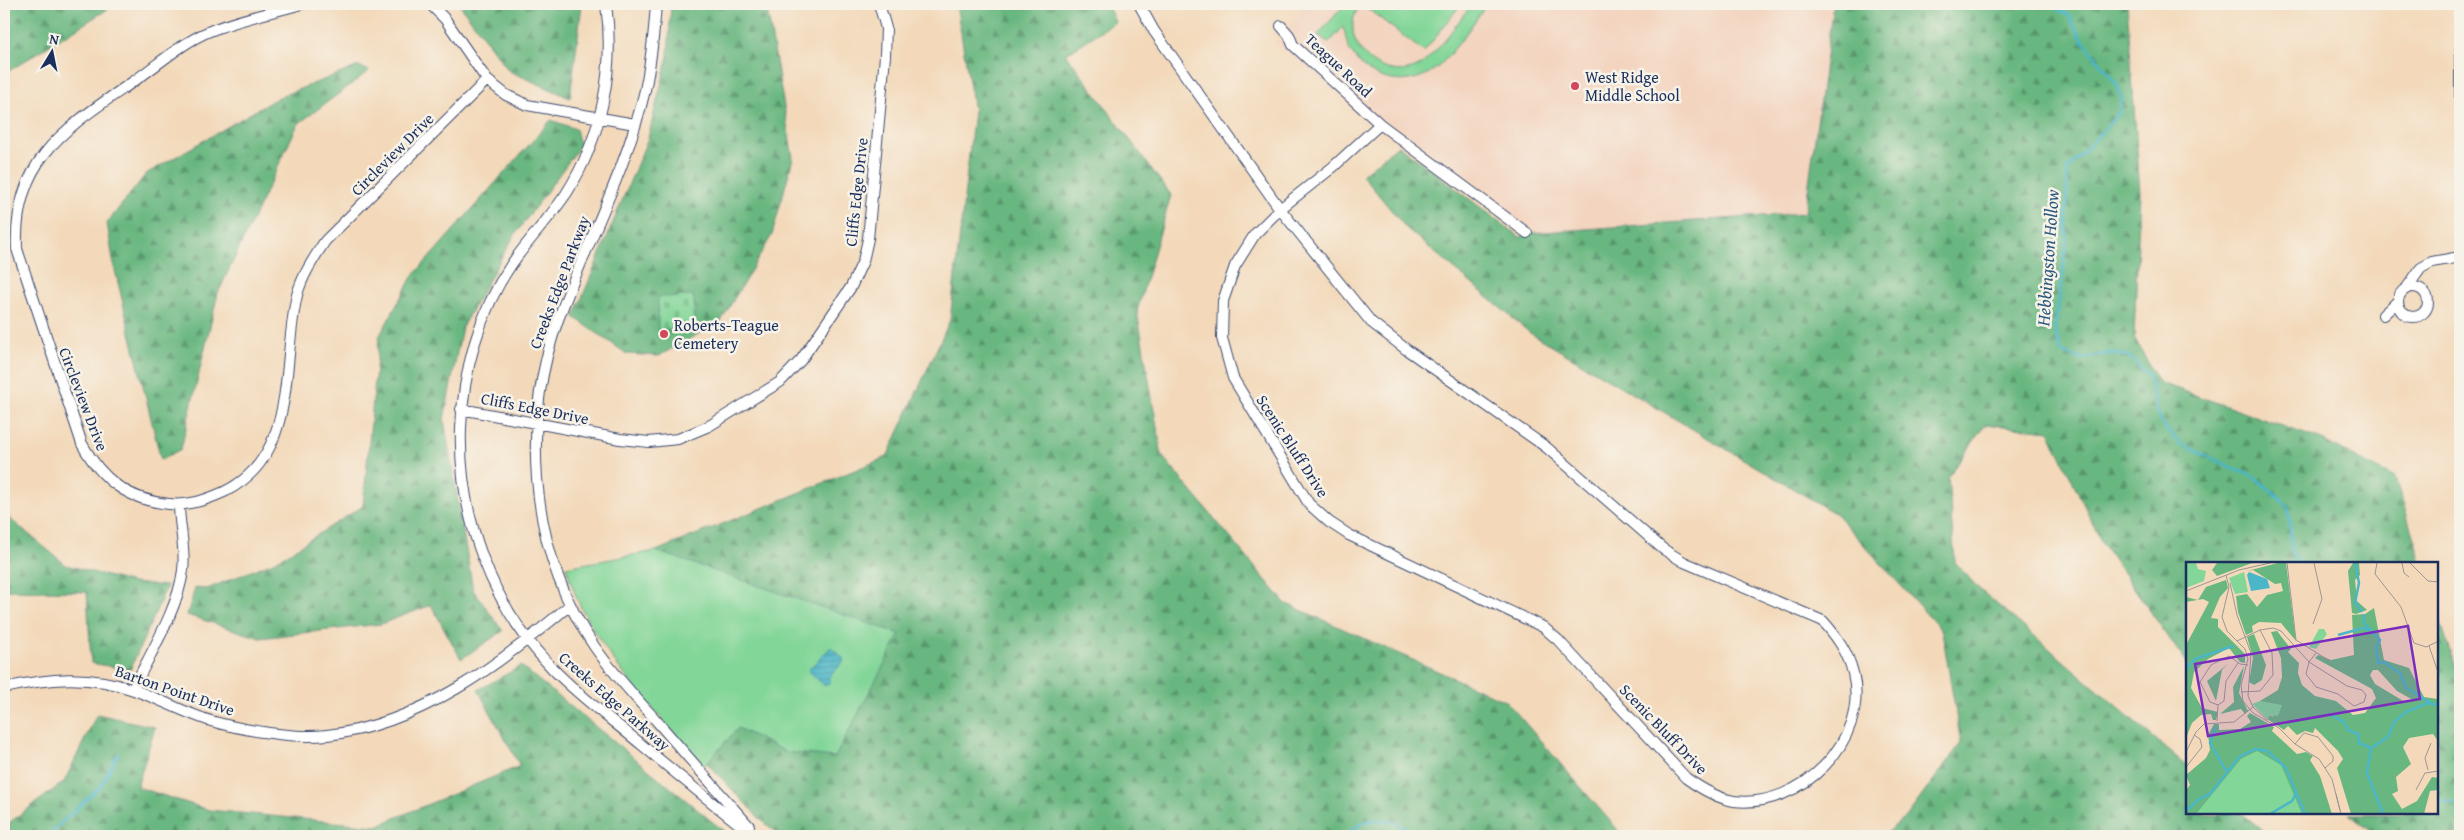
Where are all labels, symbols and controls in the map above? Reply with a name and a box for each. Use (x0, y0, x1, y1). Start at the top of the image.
street label: Teague Road (1300, 27, 1378, 103)
north arrow (28, 28, 78, 78)
text: N (48, 29, 61, 50)
place label: West Ridge Middle School (1585, 65, 1680, 107)
marker: West Ridge Middle School (1569, 80, 1581, 92)
street label: Circleview Drive (345, 107, 439, 201)
street label: Cliffs Edge Drive (838, 136, 874, 248)
water label: Hebbingston Hollow (2029, 188, 2066, 328)
street label: Creeks Edge Parkway (522, 212, 596, 352)
place label: Roberts-Teague Cemetery (674, 313, 779, 355)
marker: Roberts-Teague Cemetery (658, 328, 670, 340)
street label: Circleview Drive (53, 344, 115, 454)
street label: Cliffs Edge Drive (479, 386, 591, 430)
street label: Scenic Bluff Drive (1251, 390, 1335, 502)
inset map (2186, 562, 2439, 815)
street label: Creeks Edge Parkway (554, 646, 676, 756)
street label: Barton Point Drive (112, 658, 238, 722)
street label: Scenic Bluff Drive (1614, 678, 1714, 780)

